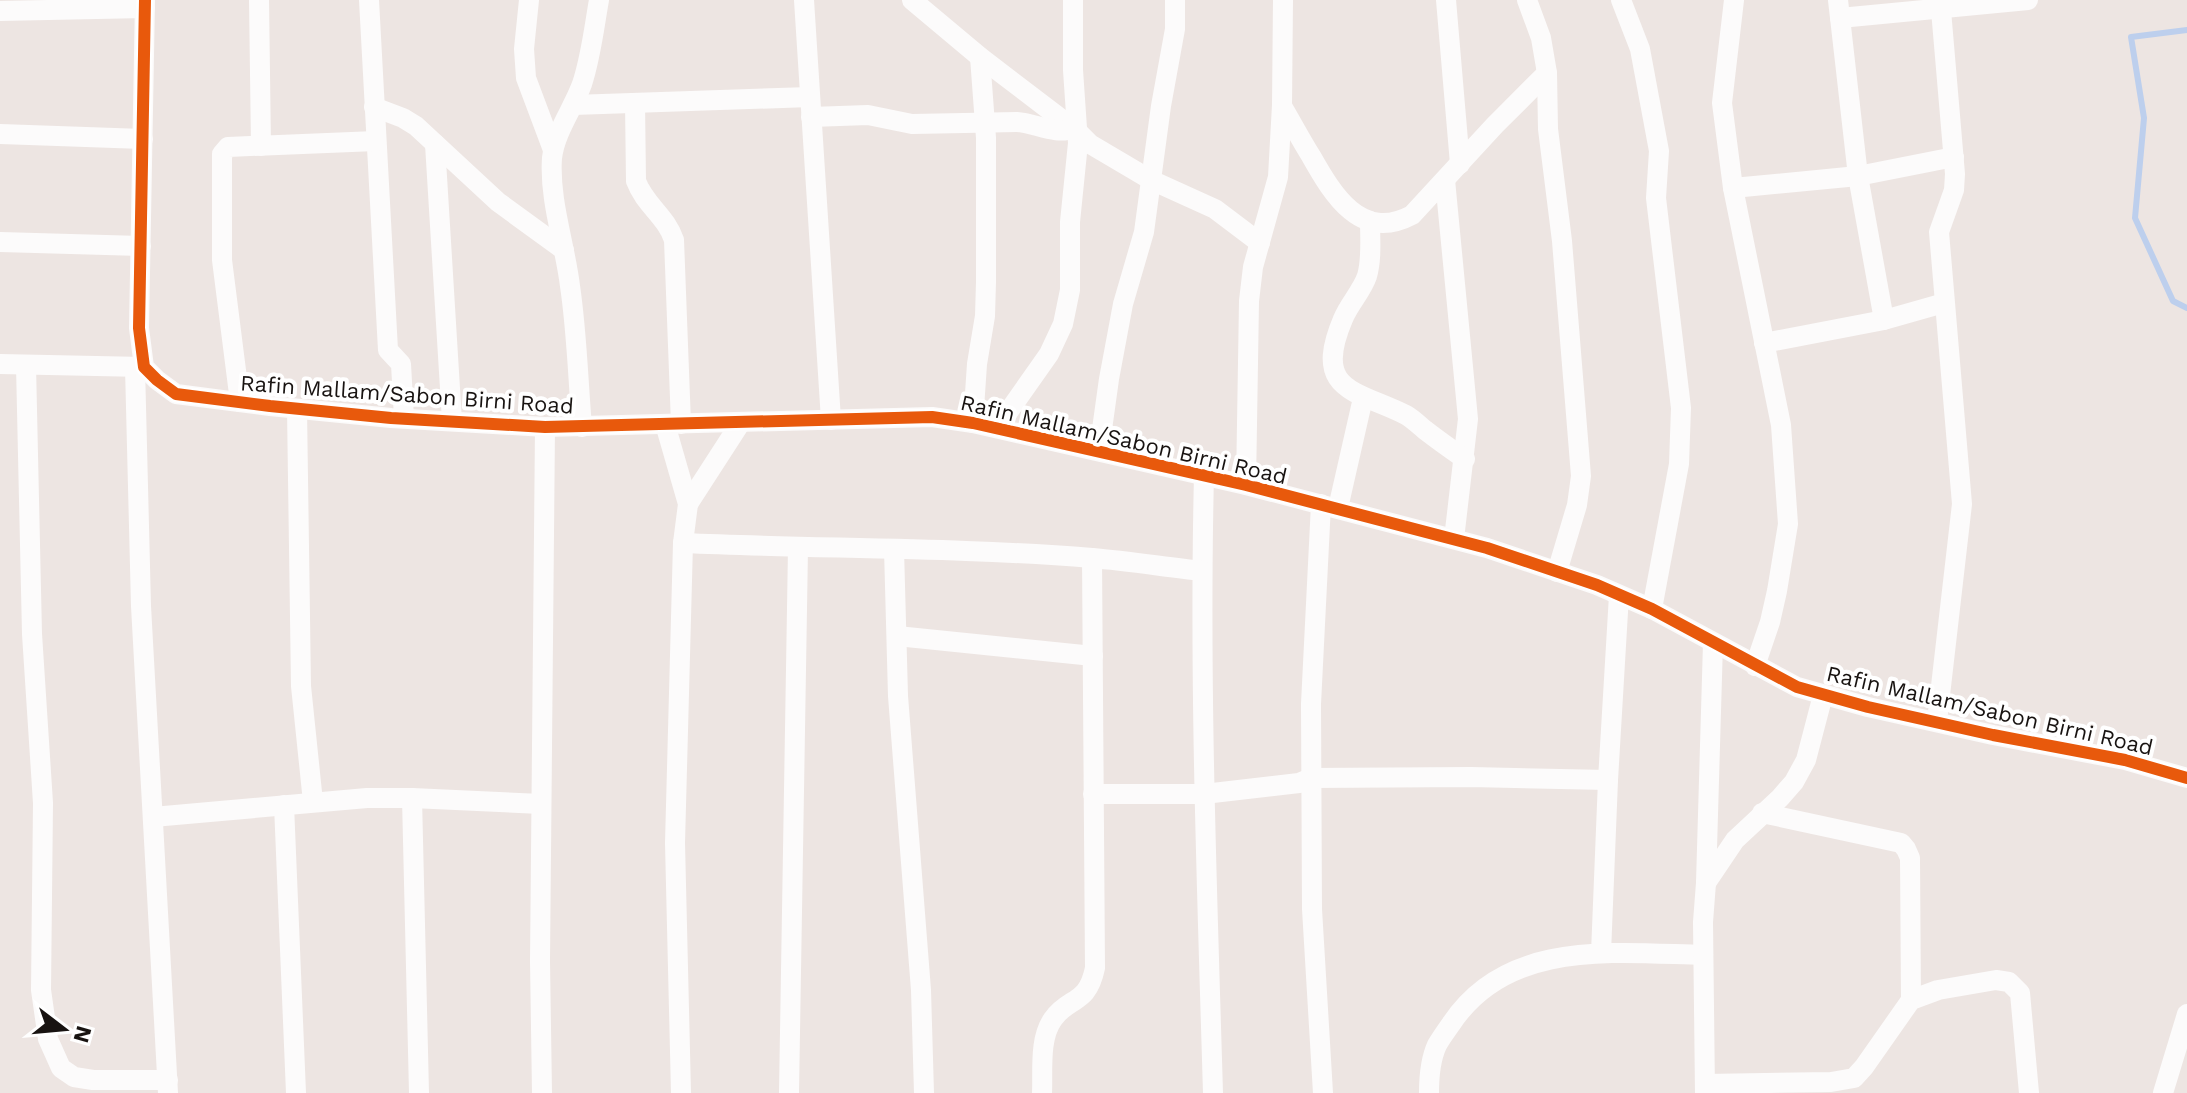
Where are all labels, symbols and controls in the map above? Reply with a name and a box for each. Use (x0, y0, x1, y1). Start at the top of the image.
street label: Rafin Mallam/Sabon Birni Road (239, 370, 575, 419)
street label: Rafin Mallam/Sabon Birni Road (958, 390, 1290, 489)
street label: Rafin Mallam/Sabon Birni Road (1824, 661, 2156, 760)
north arrow (24, 989, 104, 1069)
text: N (68, 1023, 97, 1046)

